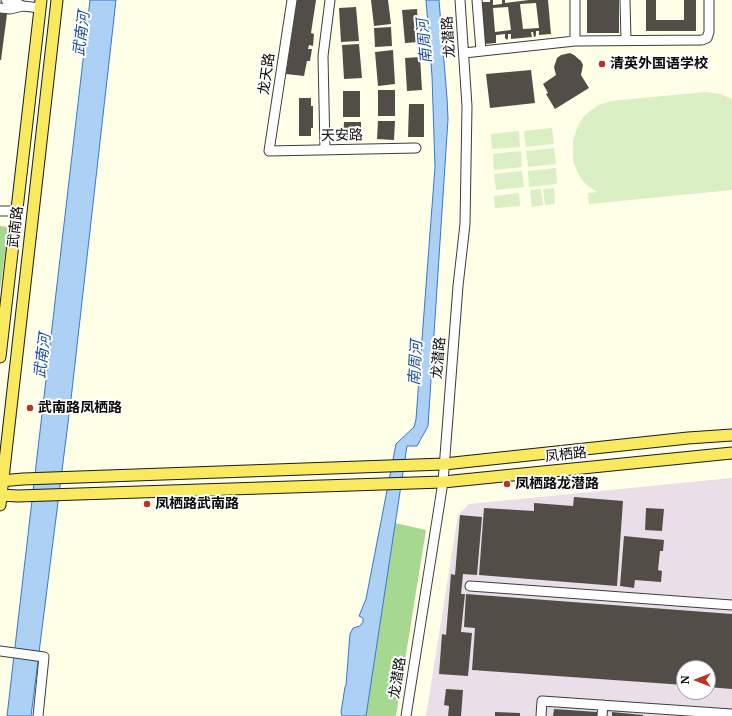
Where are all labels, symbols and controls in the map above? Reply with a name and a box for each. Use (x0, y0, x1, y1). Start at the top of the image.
water label: 武南河 (70, 11, 94, 57)
street label: 龙潜路 (439, 15, 459, 59)
water label: 南周河 (414, 18, 436, 64)
street label: 龙天路 (256, 52, 278, 96)
place label: 清英外国语学校 (610, 56, 708, 72)
marker: 清英外国语学校 (597, 59, 607, 69)
street label: 天安路 (321, 127, 363, 145)
street label: 武南路 (5, 205, 27, 249)
water label: 武南河 (31, 333, 55, 379)
street label: 龙潜路 (429, 336, 449, 380)
water label: 南周河 (406, 340, 426, 386)
place label: 武南路凤栖路 (38, 400, 122, 416)
marker: 武南路凤栖路 (25, 403, 35, 413)
street label: 凤栖路 (544, 444, 588, 466)
place label: 凤栖路龙潜路 (515, 476, 599, 492)
marker: 凤栖路龙潜路 (502, 479, 512, 489)
place label: 凤栖路武南路 (155, 496, 239, 512)
marker: 凤栖路武南路 (142, 499, 152, 509)
street label: 龙潜路 (386, 656, 410, 700)
north arrow (676, 660, 716, 700)
text: N (678, 676, 692, 684)

